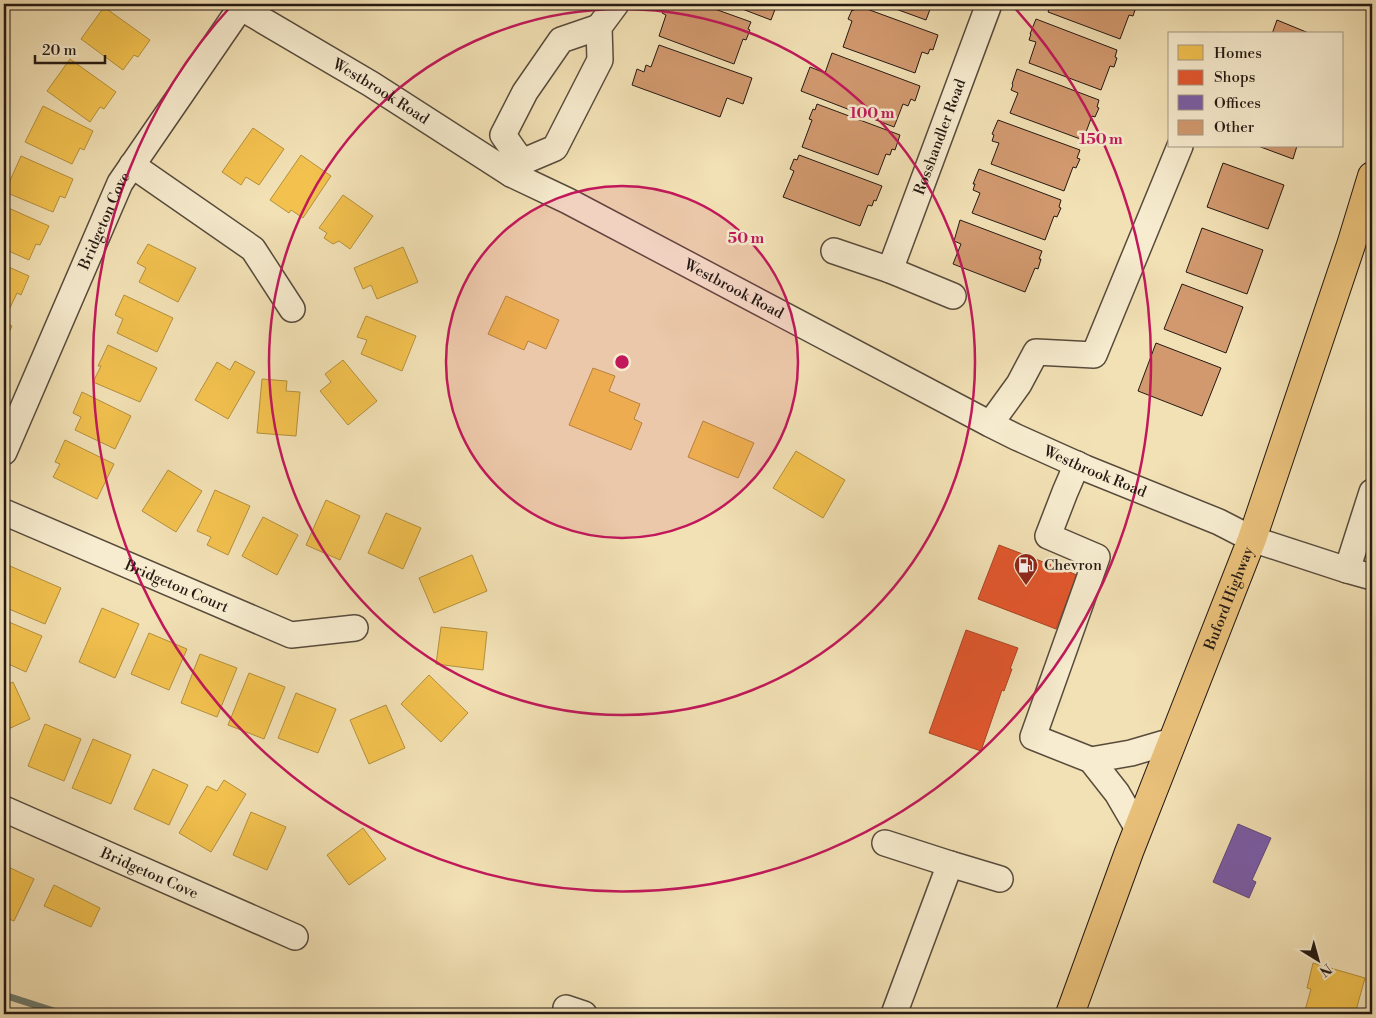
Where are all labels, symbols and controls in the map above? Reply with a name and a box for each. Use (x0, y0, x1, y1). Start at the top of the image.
scale bar (35, 32, 105, 64)
legend (1168, 32, 1344, 148)
text: 20 m (42, 41, 77, 60)
text: Homes (1214, 44, 1262, 63)
street label: Westbrook Road (328, 54, 433, 129)
text: Shops (1214, 68, 1255, 87)
street label: Rosshandler Road (910, 76, 970, 198)
text: Offices (1214, 94, 1261, 113)
text: 100 m (850, 104, 895, 123)
text: Other (1214, 118, 1255, 137)
text: 150 m (1079, 130, 1123, 149)
street label: Bridgeton Cove (74, 168, 135, 274)
text: 50 m (728, 229, 764, 248)
street label: Westbrook Road (680, 255, 787, 323)
centre of rings (613, 353, 631, 371)
street label: Westbrook Road (1040, 441, 1150, 502)
street label: Buford Highway (1200, 543, 1258, 654)
fuel station icon: Chevron (1013, 552, 1039, 586)
street label: Bridgeton Court (121, 556, 232, 617)
place label: Chevron (1044, 556, 1102, 575)
street label: Bridgeton Cove (97, 843, 201, 903)
north arrow (1294, 936, 1344, 986)
text: N (1315, 959, 1335, 980)

